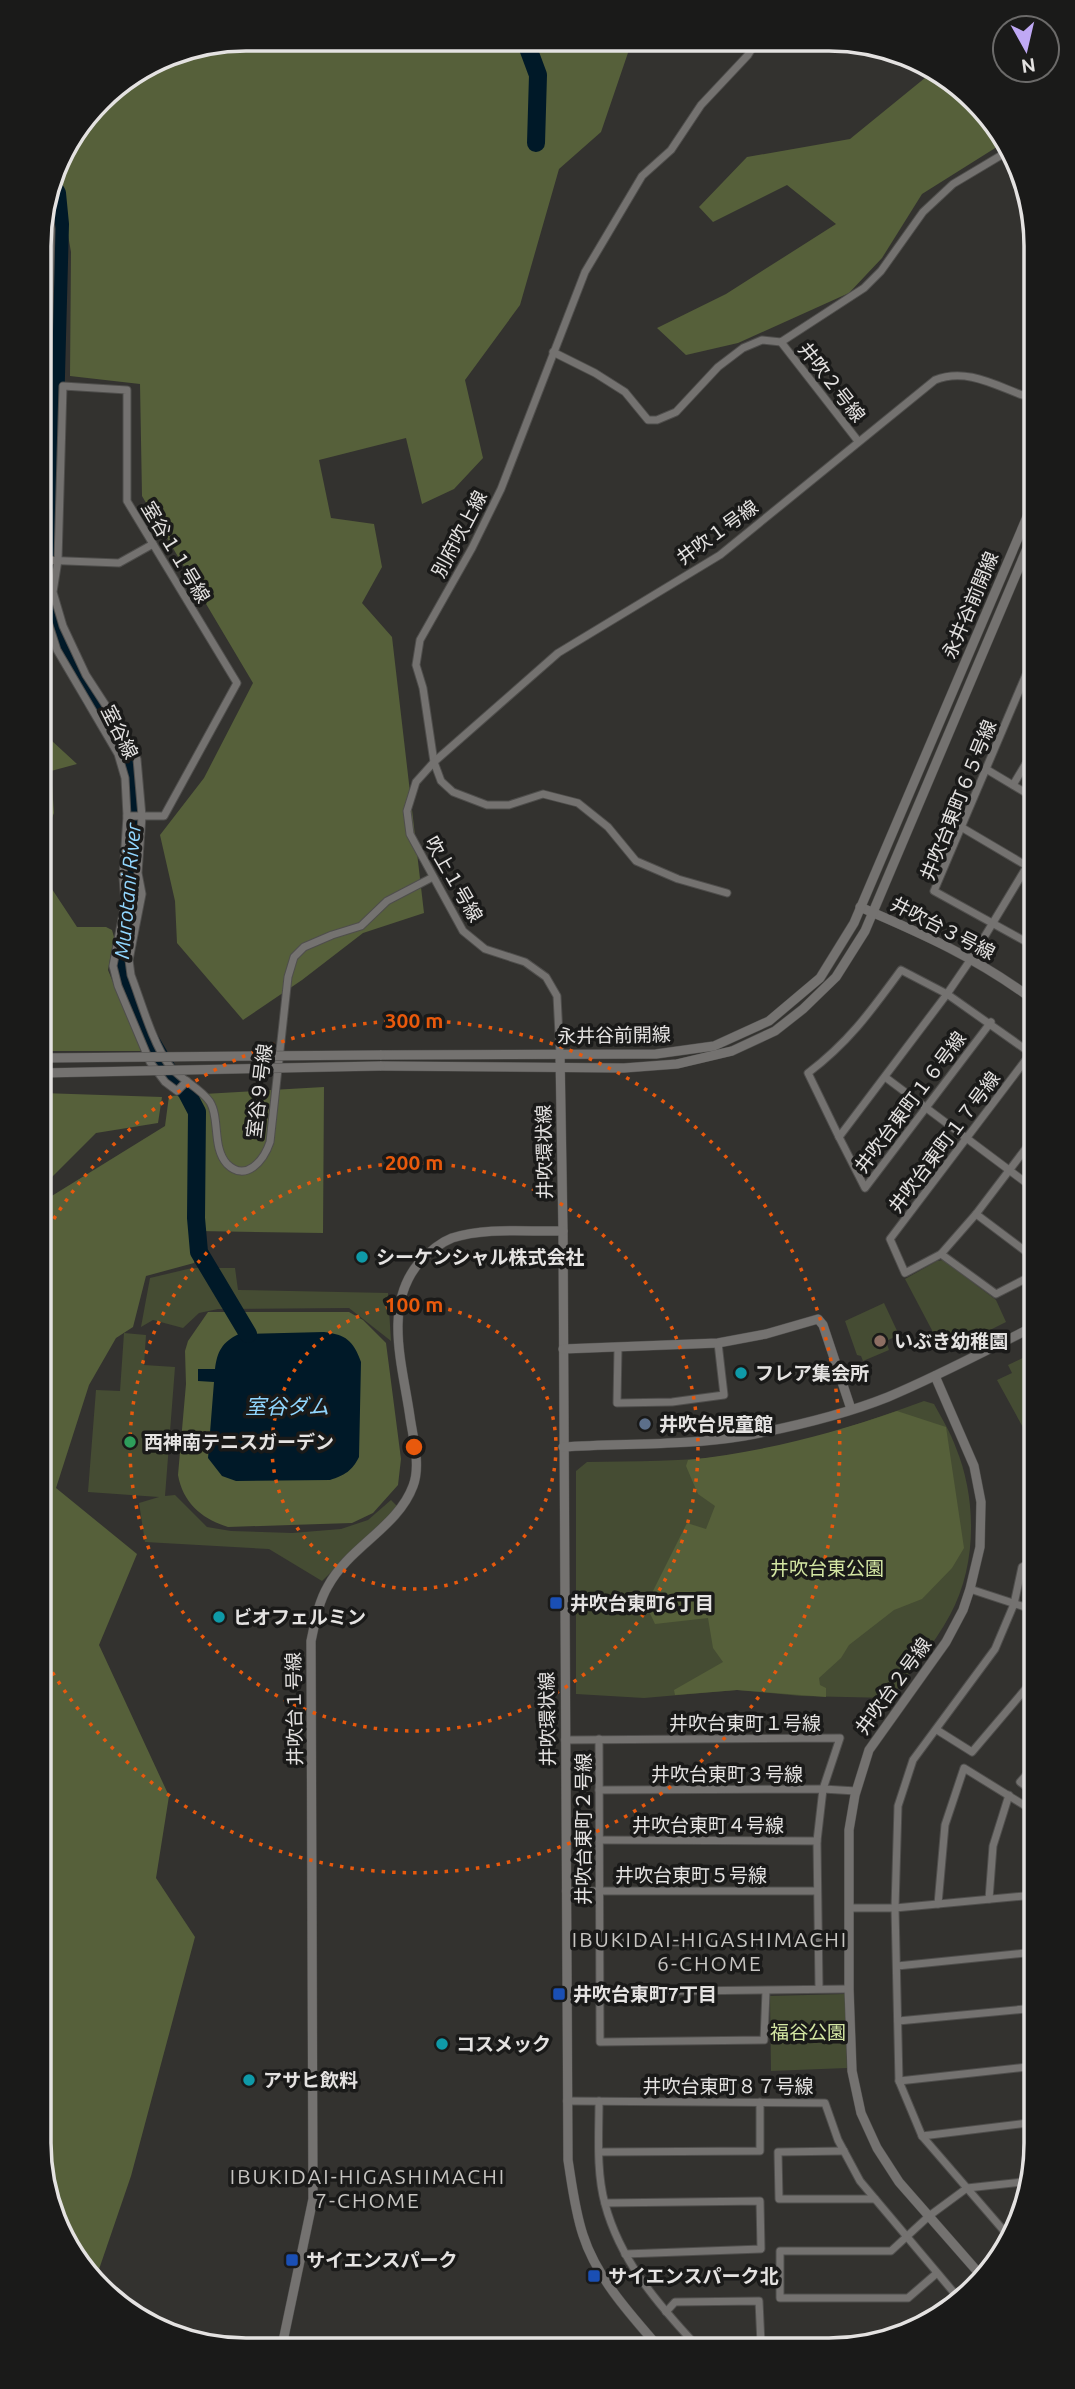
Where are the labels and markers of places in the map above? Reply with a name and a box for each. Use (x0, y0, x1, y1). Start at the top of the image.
place label: シーケンシャル株式会社 (376, 1246, 584, 1268)
marker: シーケンシャル株式会社 (354, 1249, 370, 1265)
place label: いぶき幼稚園 (894, 1330, 1008, 1352)
marker: いぶき幼稚園 (872, 1333, 888, 1349)
place label: フレア集会所 (755, 1362, 869, 1384)
marker: フレア集会所 (733, 1365, 749, 1381)
place label: 井吹台児童館 (659, 1413, 773, 1435)
marker: 井吹台児童館 (637, 1416, 653, 1432)
place label: 西神南テニスガーデン (144, 1431, 334, 1453)
marker: 西神南テニスガーデン (122, 1434, 138, 1450)
centre of rings (402, 1435, 426, 1459)
place label: 井吹台東町6丁目 (570, 1592, 714, 1614)
marker: 井吹台東町6丁目 (548, 1595, 564, 1611)
place label: ビオフェルミン (233, 1606, 366, 1628)
marker: ビオフェルミン (211, 1609, 227, 1625)
place label: 井吹台東町7丁目 (573, 1983, 717, 2005)
marker: 井吹台東町7丁目 (551, 1986, 567, 2002)
place label: コスメック (456, 2033, 551, 2055)
marker: コスメック (434, 2036, 450, 2052)
place label: アサヒ飲料 (263, 2069, 358, 2091)
marker: アサヒ飲料 (241, 2072, 257, 2088)
place label: サイエンスパーク (306, 2249, 457, 2271)
marker: サイエンスパーク (284, 2252, 300, 2268)
place label: サイエンスパーク北 (608, 2265, 778, 2287)
marker: サイエンスパーク北 (586, 2268, 602, 2284)

